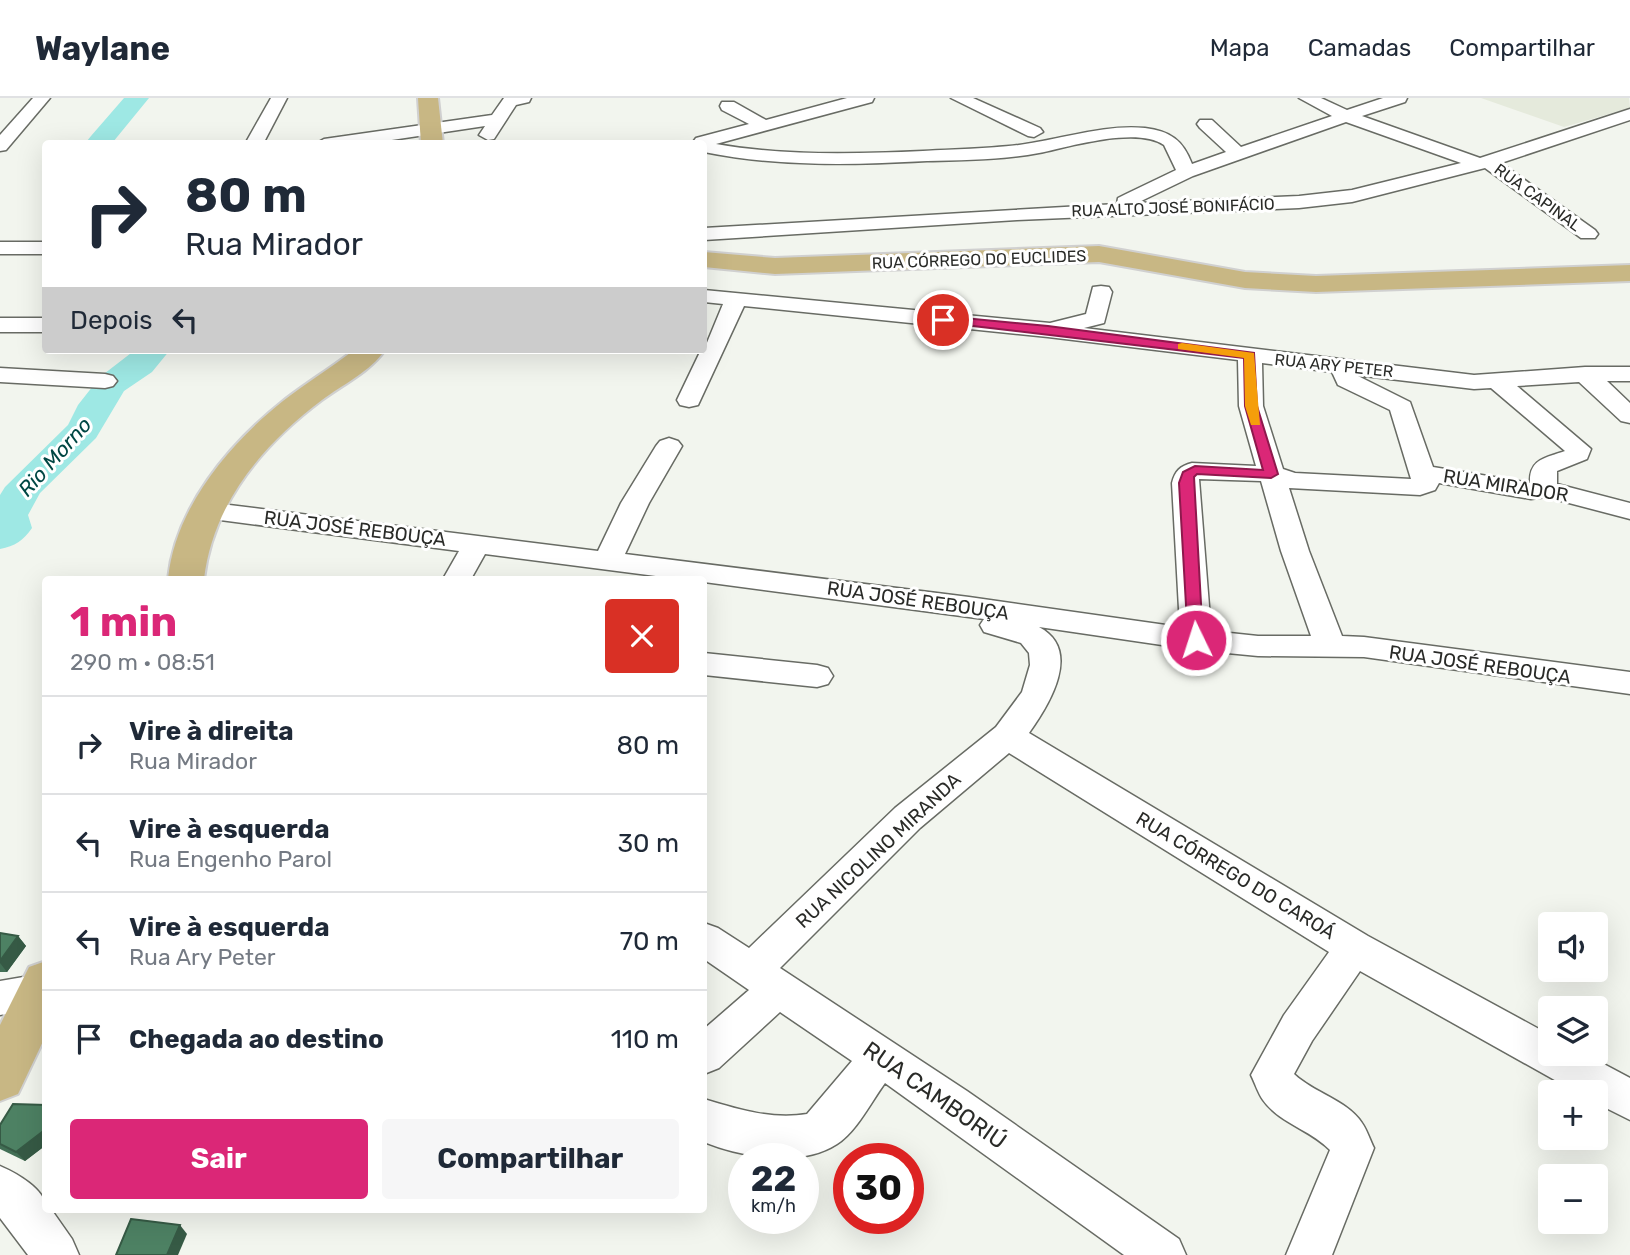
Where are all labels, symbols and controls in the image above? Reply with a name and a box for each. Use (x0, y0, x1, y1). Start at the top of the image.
text: Waylane (35, 29, 170, 68)
text: Mapa (1210, 34, 1270, 62)
text: Camadas (1308, 34, 1411, 62)
text: Compartilhar (1449, 34, 1595, 62)
street label: RUA CAPINAL (1491, 160, 1585, 235)
text: 80 m (185, 166, 307, 224)
icon: right (70, 168, 161, 259)
street label: RUA ALTO JOSÉ BONIFÁCIO (1071, 194, 1275, 221)
text: Rua Mirador (185, 225, 363, 263)
street label: RUA CÓRREGO DO EUCLIDES (871, 245, 1087, 273)
pin (913, 290, 973, 350)
icon: left (166, 301, 204, 339)
icon: arrive (924, 301, 962, 339)
text: Depois (70, 305, 152, 336)
street label: RUA ARY PETER (1274, 350, 1394, 381)
water label: Rio Morno (13, 412, 97, 501)
street label: RUA MIRADOR (1442, 464, 1570, 507)
street label: RUA JOSÉ REBOUÇA (263, 506, 448, 551)
street label: RUA JOSÉ REBOUÇA (826, 576, 1011, 625)
text: 1 min (70, 597, 177, 647)
button: close (605, 599, 679, 673)
position arrow (1159, 603, 1233, 677)
street label: RUA JOSÉ REBOUÇA (1388, 640, 1573, 689)
text: 290 m · 08:51 (70, 648, 215, 676)
text: Vire à direita (129, 716, 294, 747)
icon: right (70, 726, 108, 764)
text: 80 m (616, 730, 679, 761)
text: Rua Mirador (129, 747, 257, 775)
street label: RUA NICOLINO MIRANDA (791, 768, 966, 933)
street label: RUA CÓRREGO DO CAROÁ (1132, 807, 1340, 944)
text: Vire à esquerda (129, 814, 330, 845)
icon: left (70, 824, 108, 862)
text: 30 m (617, 828, 679, 859)
text: Rua Engenho Parol (129, 845, 332, 873)
text: Vire à esquerda (129, 912, 330, 943)
map controls (1538, 912, 1608, 1234)
button: sound (1538, 912, 1608, 982)
icon: left (70, 922, 108, 960)
text: 70 m (620, 926, 679, 957)
text: Rua Ary Peter (129, 943, 276, 971)
button: layers (1538, 996, 1608, 1066)
icon: arrive (70, 1020, 108, 1058)
text: Chegada ao destino (129, 1024, 384, 1055)
text: 110 m (611, 1024, 679, 1055)
street label: RUA CAMBORIÚ (858, 1035, 1012, 1155)
button: + (1538, 1080, 1608, 1150)
button: Sair (70, 1119, 368, 1199)
button: Compartilhar (382, 1119, 679, 1199)
speed limit sign: 30 (833, 1143, 924, 1234)
text: 22 (751, 1158, 796, 1200)
button: − (1538, 1164, 1608, 1234)
text: km/h (751, 1195, 796, 1217)

